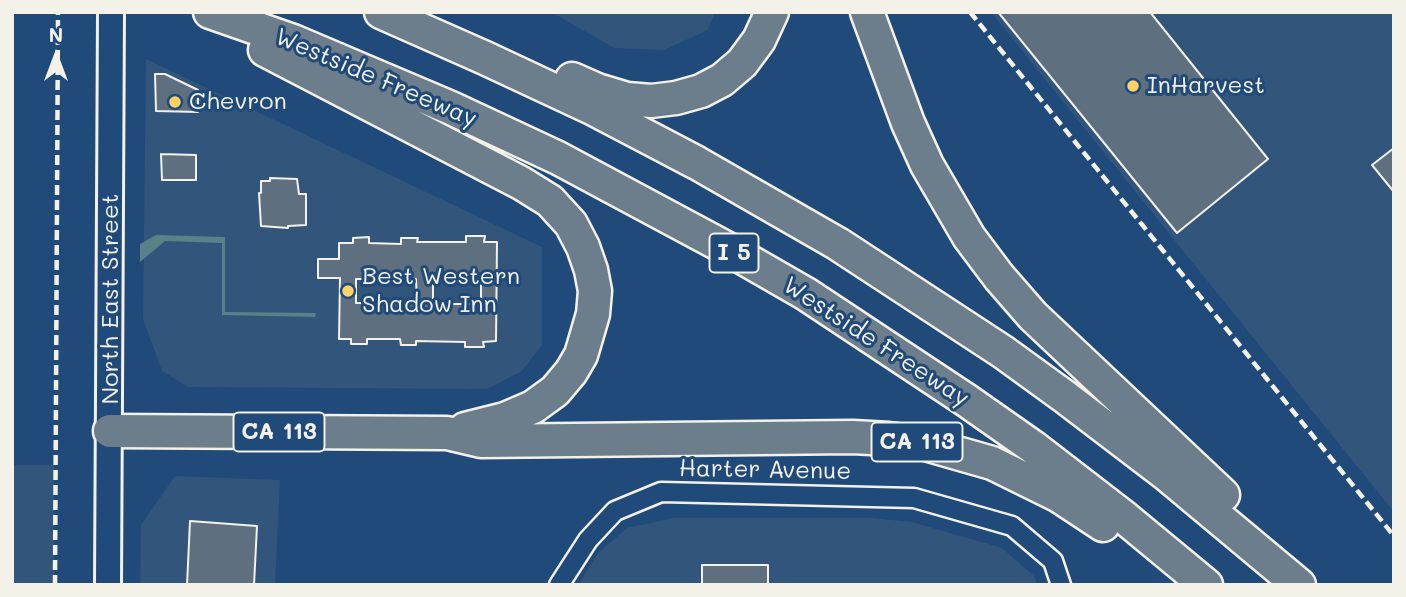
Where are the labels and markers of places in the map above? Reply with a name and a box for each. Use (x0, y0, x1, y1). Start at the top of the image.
place label: InHarvest (1147, 72, 1265, 100)
marker: InHarvest (1125, 78, 1141, 94)
place label: Chevron (189, 88, 287, 116)
marker: Chevron (167, 94, 183, 110)
place label: Best Western Shadow Inn (362, 263, 520, 319)
marker: Best Western Shadow Inn (340, 283, 356, 299)

